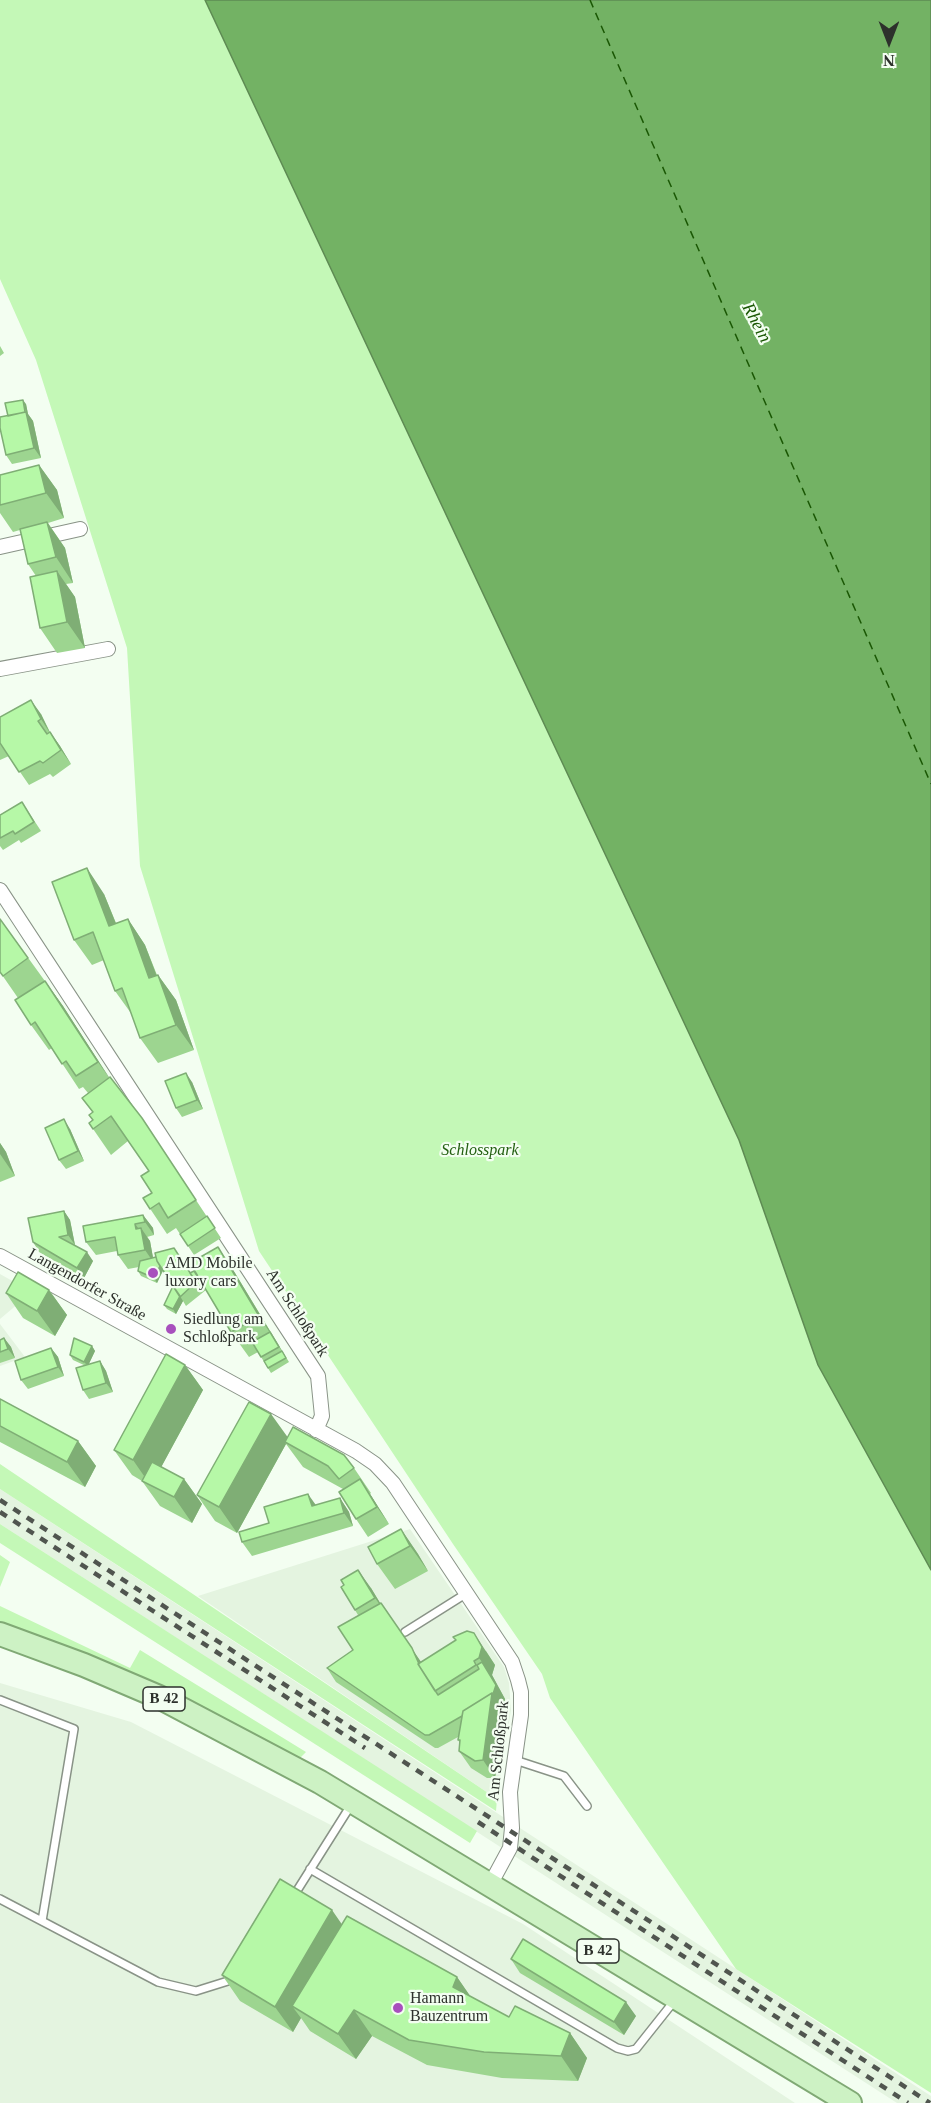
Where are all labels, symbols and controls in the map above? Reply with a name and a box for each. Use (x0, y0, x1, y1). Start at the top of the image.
north arrow (859, 12, 919, 72)
text: N (883, 52, 895, 69)
water label: Rhein (737, 299, 775, 347)
park label: Schlosspark (441, 1141, 519, 1161)
street label: Langendorfer Straße (25, 1245, 149, 1325)
place label: AMD Mobile luxory cars (165, 1254, 253, 1292)
street label: Am Schloßpark (261, 1265, 333, 1361)
marker: AMD Mobile luxory cars (146, 1266, 160, 1280)
place label: Siedlung am Schloßpark (183, 1310, 263, 1348)
marker: Siedlung am Schloßpark (164, 1322, 178, 1336)
road number: B 42 (143, 1687, 185, 1711)
street label: Am Schloßpark (484, 1700, 514, 1802)
road number: B 42 (577, 1939, 619, 1963)
place label: Hamann Bauzentrum (410, 1989, 488, 2027)
marker: Hamann Bauzentrum (391, 2001, 405, 2015)

